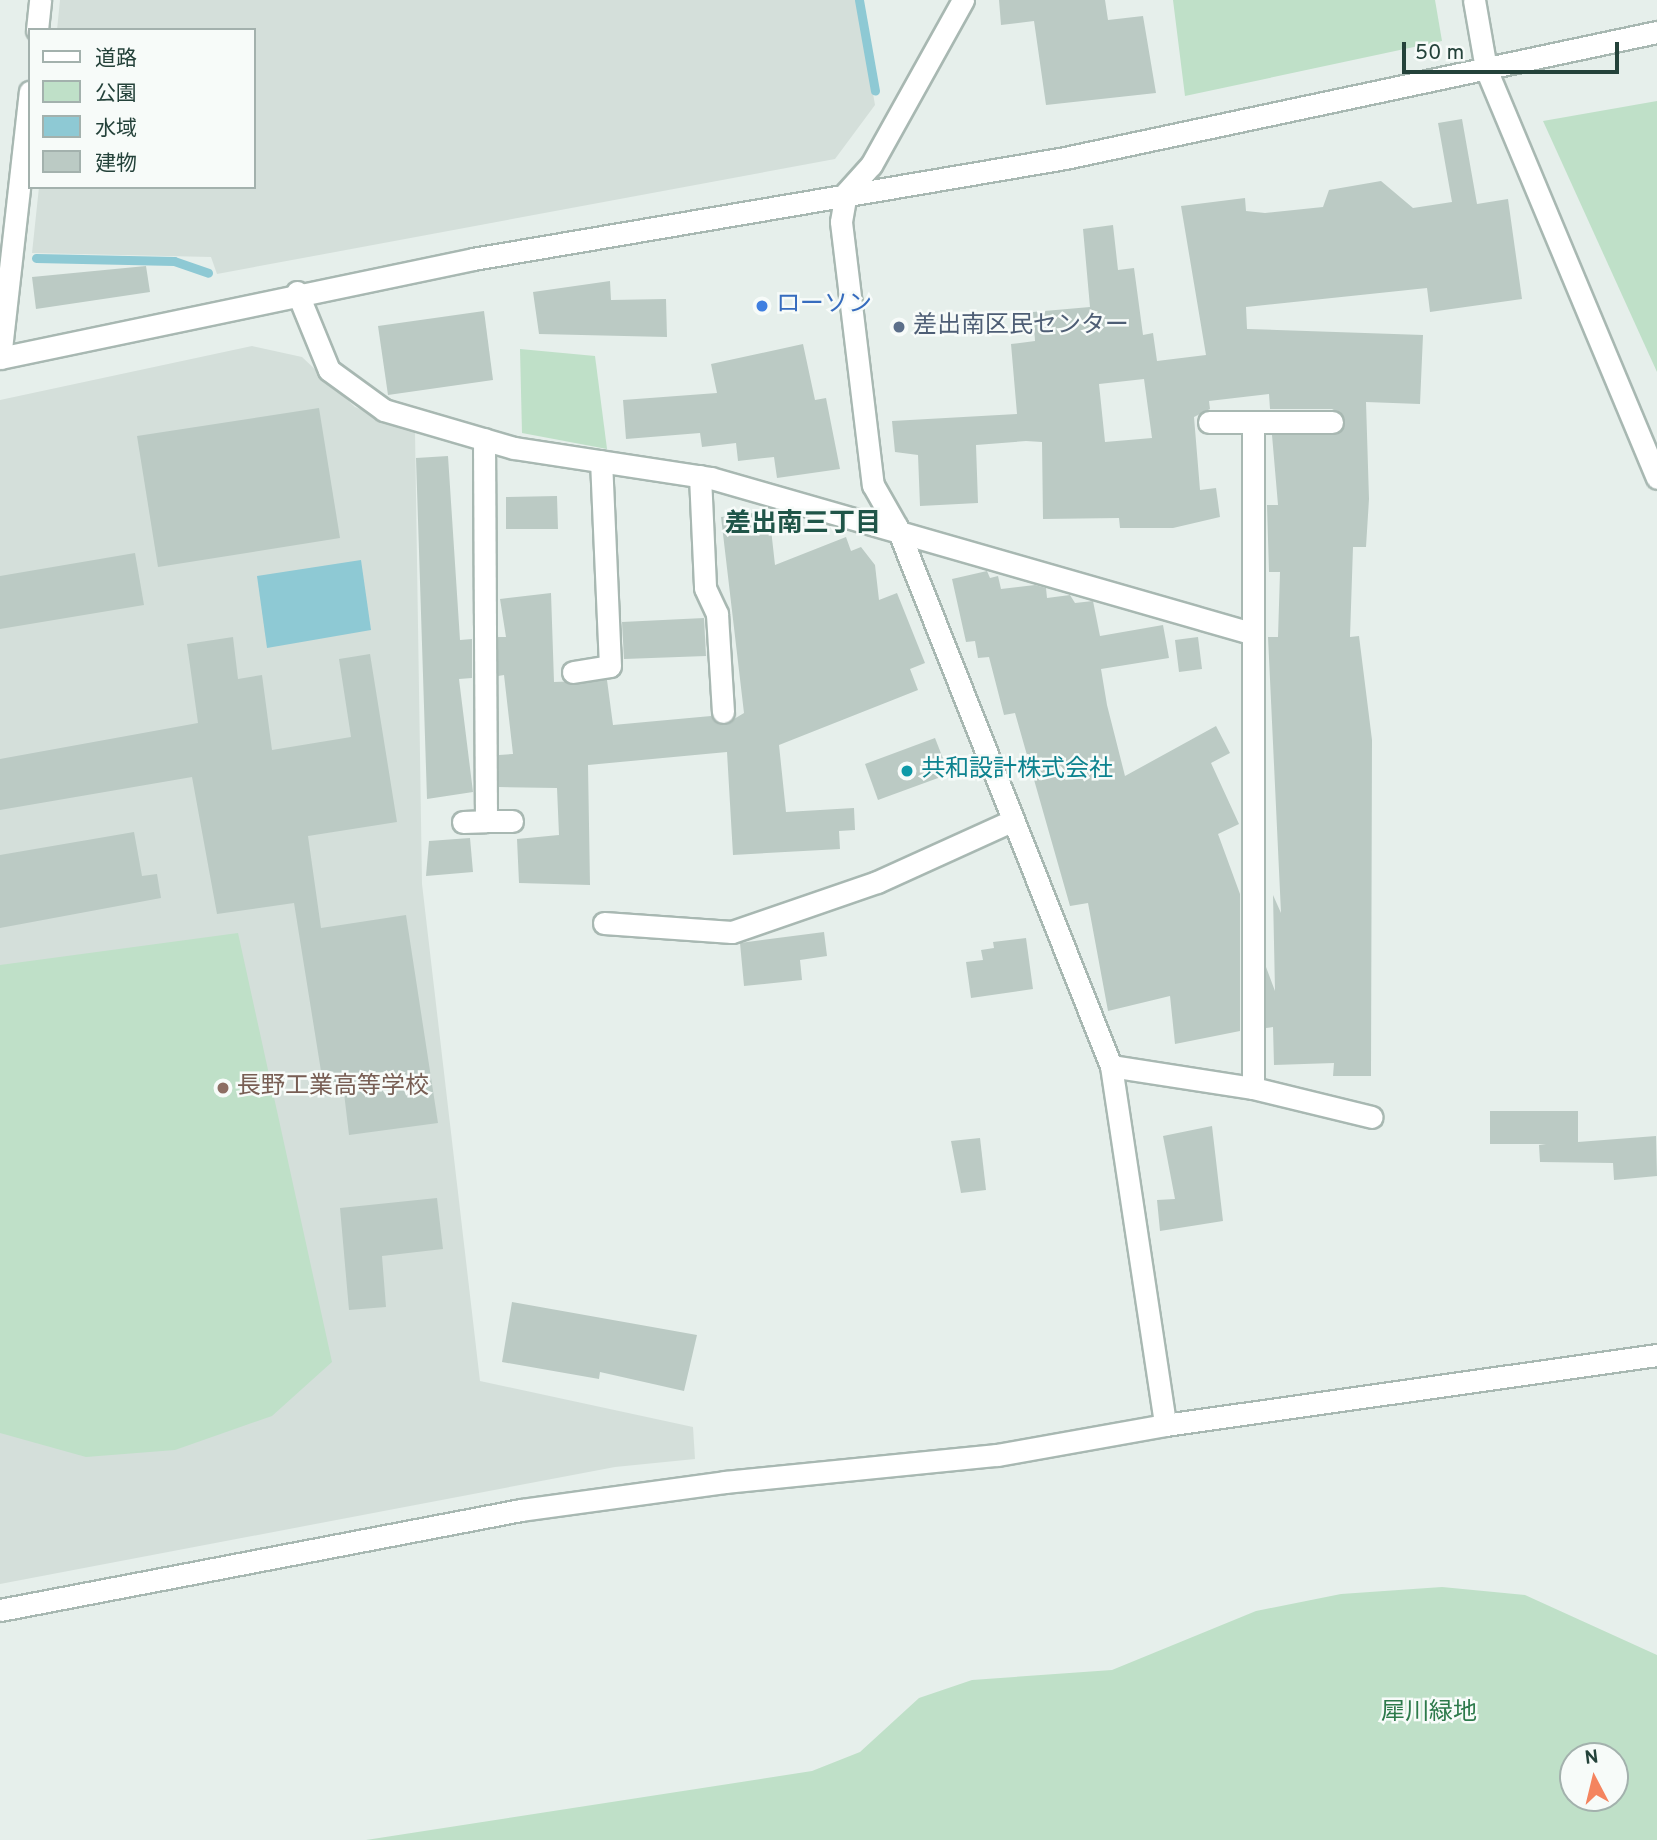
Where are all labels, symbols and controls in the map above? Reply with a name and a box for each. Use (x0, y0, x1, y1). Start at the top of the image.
legend (28, 28, 256, 189)
scale bar (1405, 28, 1622, 72)
text: 50 m (1415, 40, 1464, 67)
text: 道路 (95, 46, 137, 73)
text: 公園 (95, 81, 137, 108)
text: 水域 (95, 116, 137, 143)
text: 建物 (95, 151, 137, 178)
place label: ローソン (776, 292, 872, 320)
marker: ローソン (754, 298, 770, 314)
place label: 差出南区民センター (913, 313, 1129, 341)
marker: 差出南区民センター (891, 319, 907, 335)
district label: 差出南三丁目 (725, 509, 881, 541)
place label: 共和設計株式会社 (921, 757, 1113, 785)
marker: 共和設計株式会社 (899, 763, 915, 779)
place label: 長野工業高等学校 (237, 1074, 429, 1102)
marker: 長野工業高等学校 (215, 1080, 231, 1096)
park label: 犀川緑地 (1381, 1700, 1477, 1728)
north arrow (1559, 1742, 1629, 1812)
text: N (1583, 1745, 1600, 1771)

